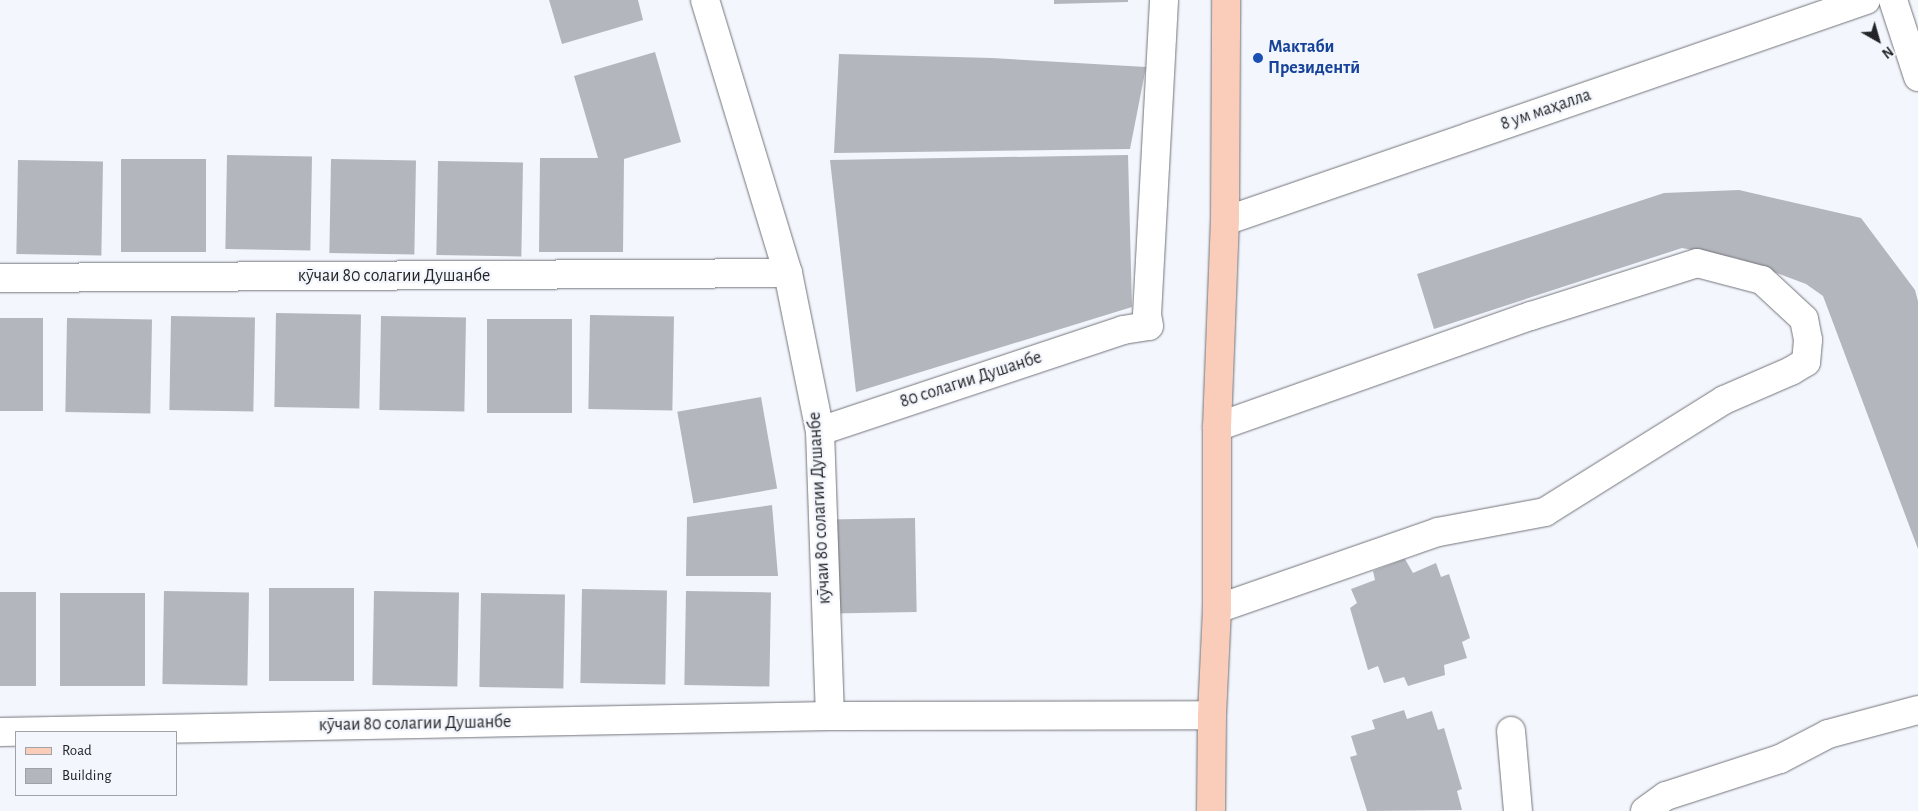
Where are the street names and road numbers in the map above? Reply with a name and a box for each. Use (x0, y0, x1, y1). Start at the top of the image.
street label: 8 ум маҳалла (1498, 84, 1594, 136)
street label: кӯчаи 80 солагии Душанбе (298, 265, 490, 287)
street label: 80 солагии Душанбе (897, 347, 1045, 413)
street label: кӯчаи 80 солагии Душанбе (804, 411, 836, 605)
street label: кӯчаи 80 солагии Душанбе (319, 712, 511, 736)

